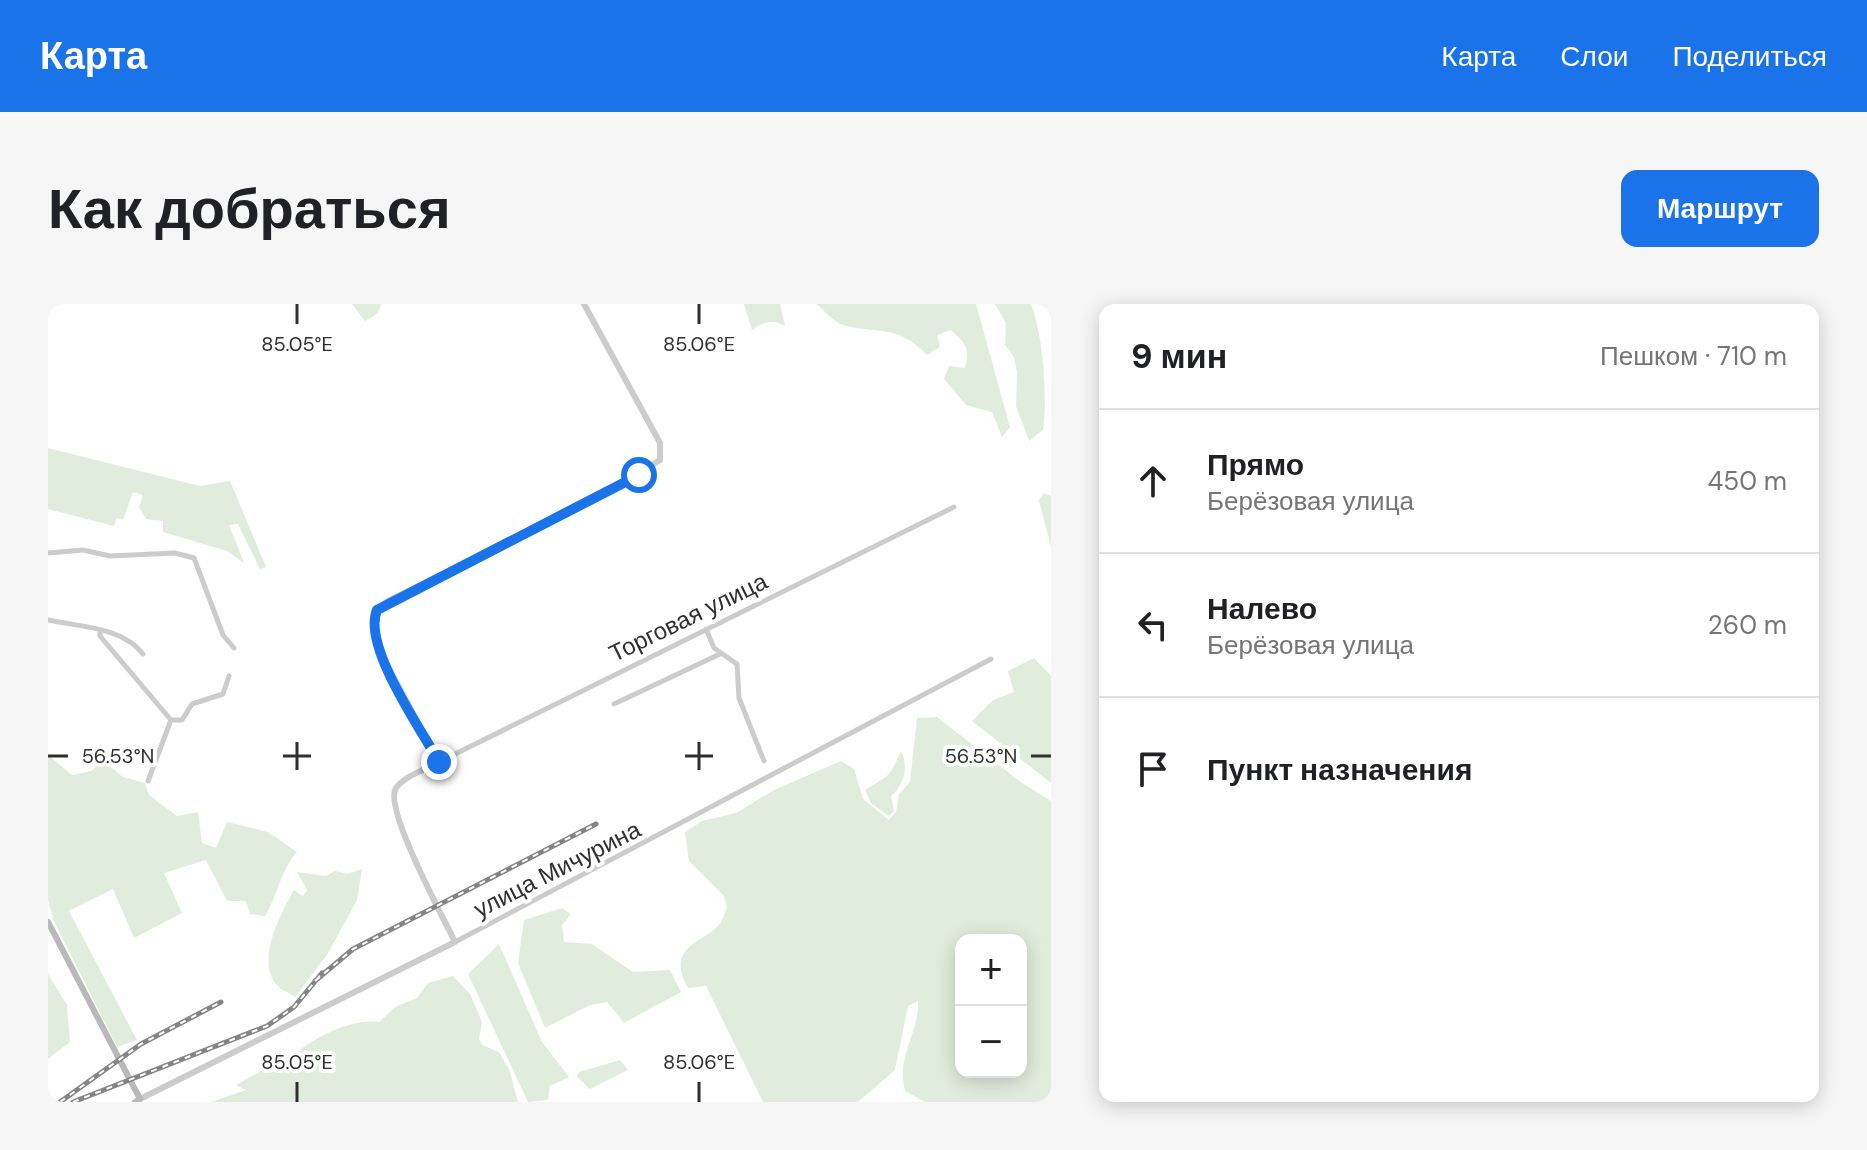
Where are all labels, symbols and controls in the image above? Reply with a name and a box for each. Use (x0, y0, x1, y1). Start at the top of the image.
text: Карта (40, 31, 147, 81)
text: Карта (1441, 38, 1516, 75)
text: Слои (1560, 38, 1628, 75)
text: Поделиться (1672, 38, 1827, 75)
button: Маршрут (1621, 170, 1819, 247)
text: Как добраться (48, 172, 451, 245)
text: 85.05°E (261, 331, 333, 357)
text: 85.06°E (663, 331, 735, 357)
text: 9 мин (1131, 334, 1227, 379)
text: Пешком · 710 m (1600, 339, 1787, 373)
text: Прямо (1207, 445, 1304, 484)
route start (621, 457, 657, 493)
icon: ahead (1131, 459, 1175, 503)
text: 450 m (1707, 464, 1787, 498)
text: Берёзовая улица (1207, 484, 1414, 518)
street label: Торговая улица (604, 565, 773, 669)
text: Налево (1207, 589, 1317, 628)
icon: left (1131, 603, 1175, 647)
text: 260 m (1708, 608, 1787, 642)
text: Берёзовая улица (1207, 628, 1414, 662)
text: 56.53°N (82, 743, 154, 769)
text: 56.53°N (945, 743, 1017, 769)
route end (421, 744, 457, 780)
icon: arrive (1131, 747, 1175, 791)
text: Пункт назначения (1207, 750, 1472, 789)
street label: улица Мичурина (468, 813, 646, 924)
map controls (955, 934, 1027, 1078)
button: + (955, 934, 1027, 1006)
button: − (955, 1006, 1027, 1078)
text: 85.05°E (261, 1049, 333, 1075)
text: 85.06°E (663, 1049, 735, 1075)

